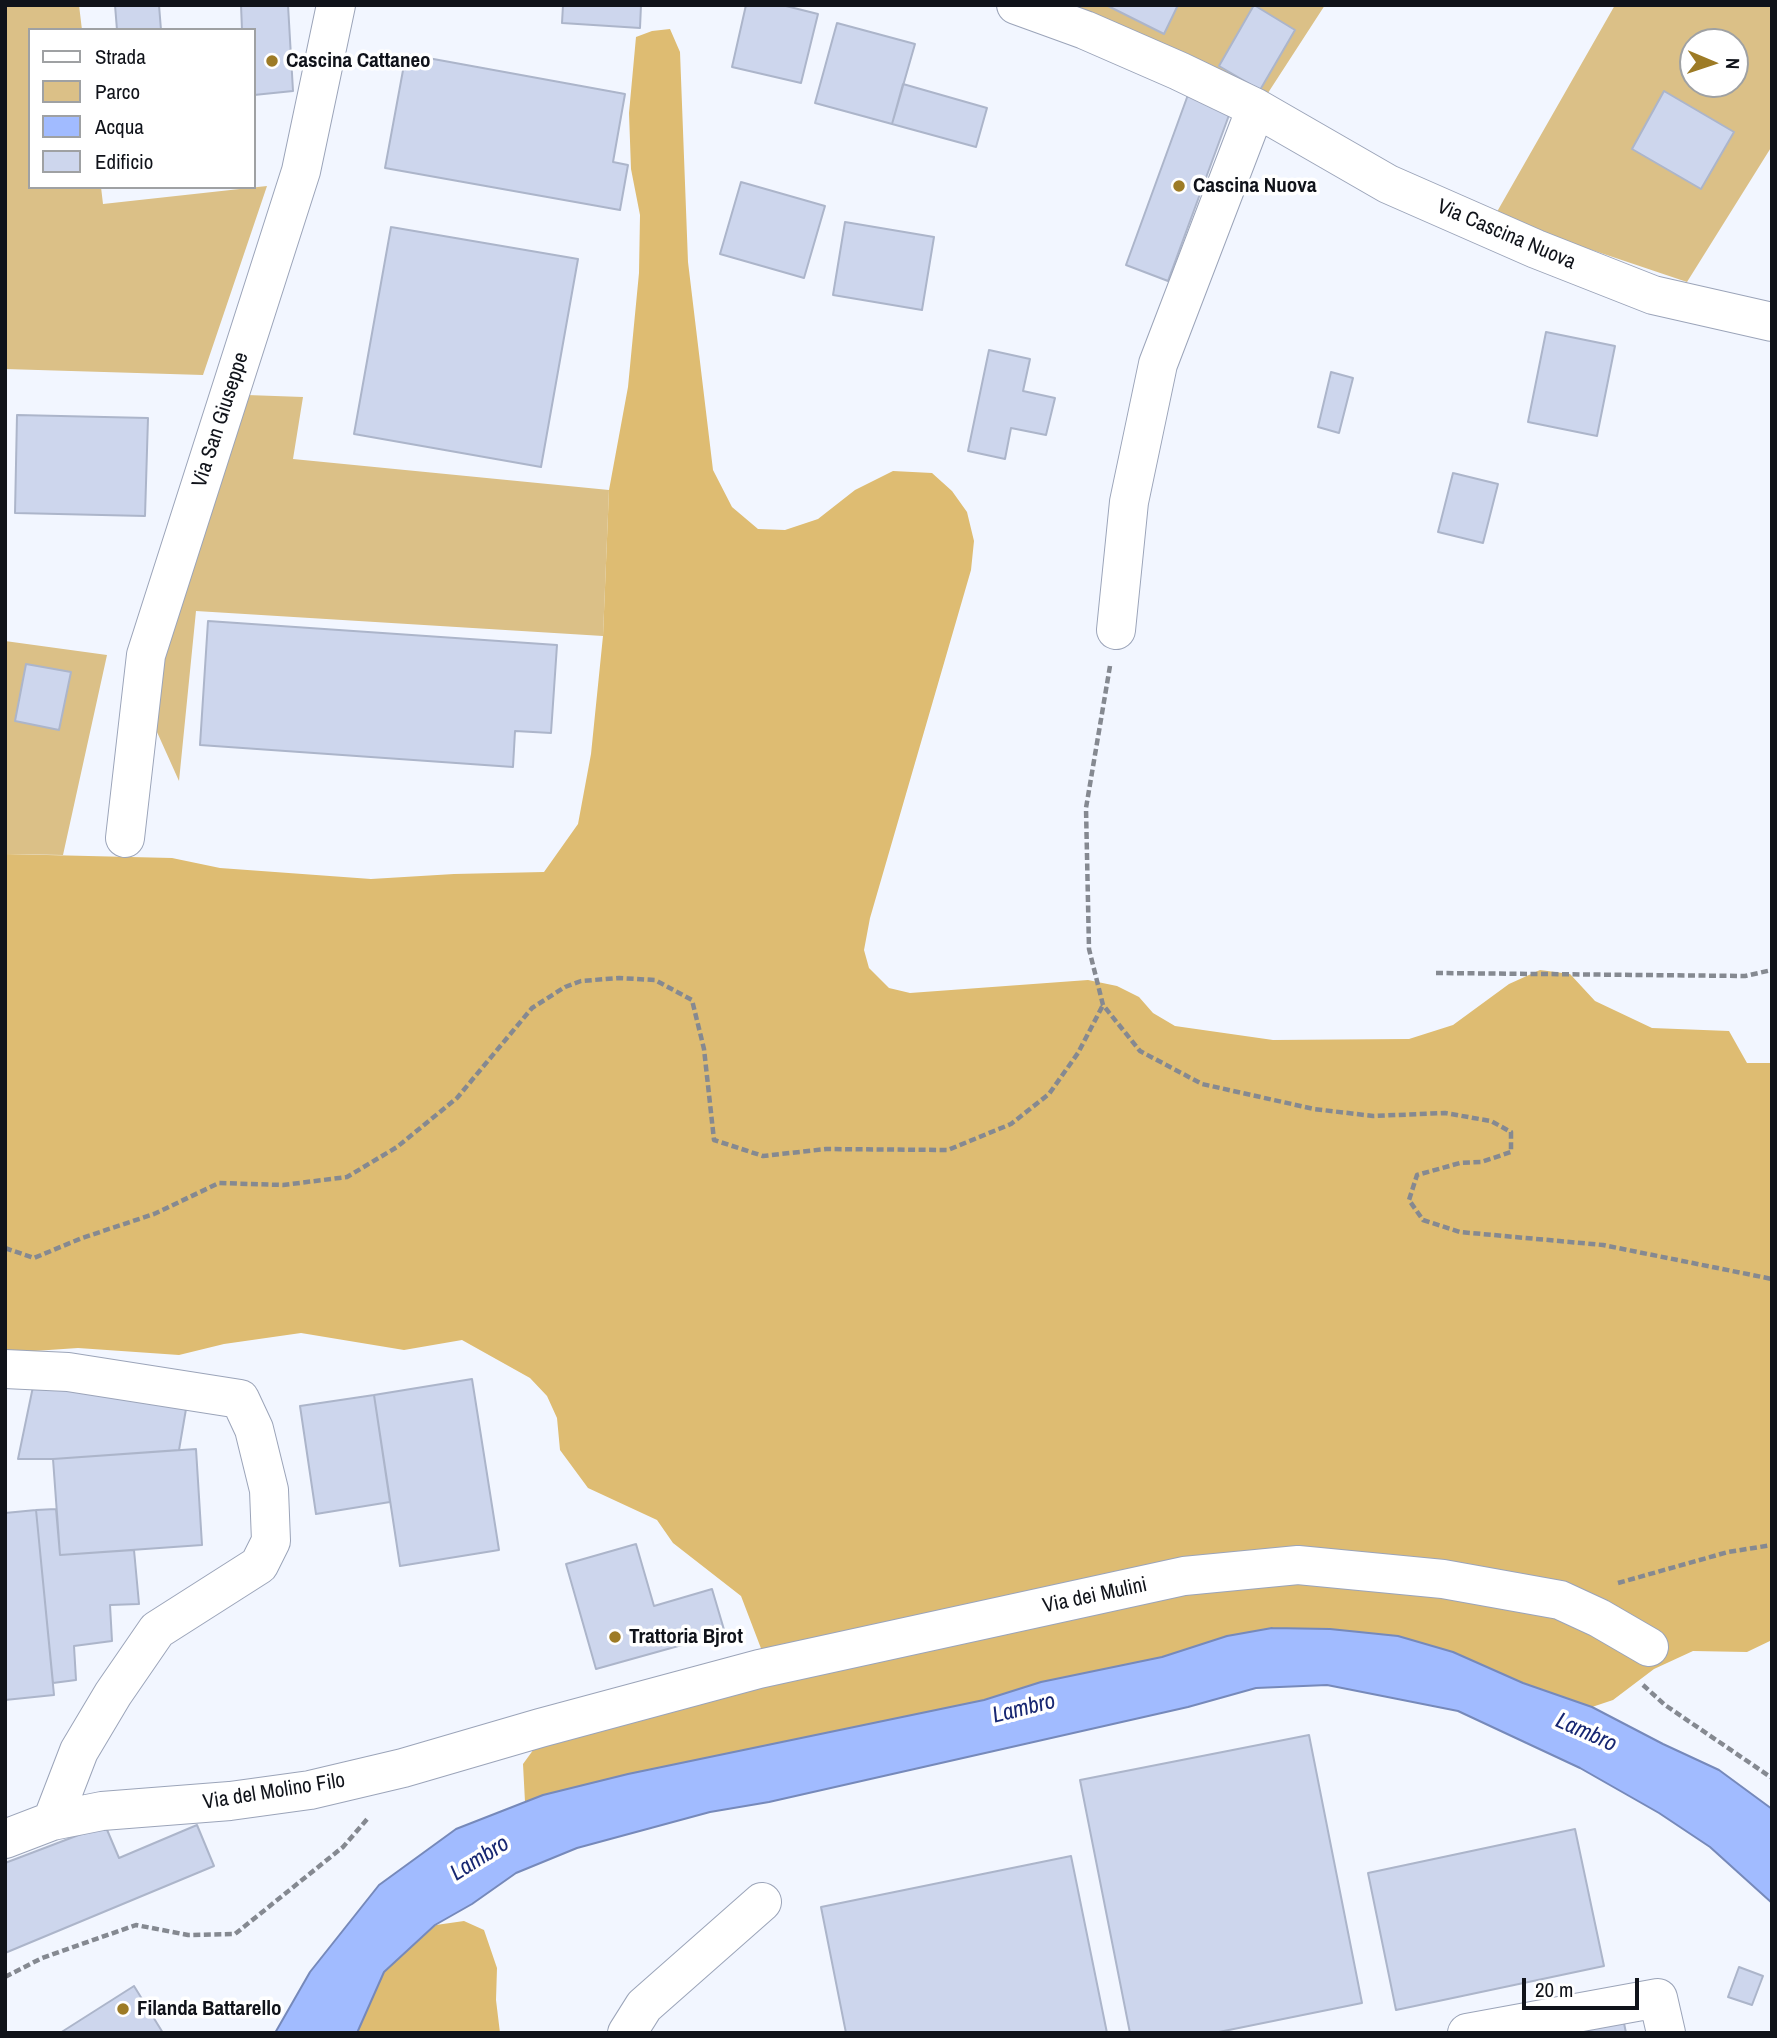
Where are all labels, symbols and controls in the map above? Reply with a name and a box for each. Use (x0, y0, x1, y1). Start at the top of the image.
legend (28, 28, 256, 189)
north arrow (1679, 28, 1749, 98)
text: Strada (95, 42, 146, 71)
place label: Cascina Cattaneo (286, 48, 431, 74)
marker: Cascina Cattaneo (264, 53, 280, 69)
text: N (1720, 58, 1746, 70)
text: Parco (95, 77, 140, 106)
text: Acqua (95, 112, 144, 141)
text: Edificio (95, 147, 153, 176)
place label: Cascina Nuova (1193, 173, 1316, 199)
marker: Cascina Nuova (1171, 178, 1187, 194)
street label: Via Cascina Nuova (1433, 194, 1579, 276)
street label: Via San Giuseppe (187, 349, 255, 491)
street label: Via dei Mulini (1041, 1573, 1149, 1619)
place label: Trattoria Bjrot (629, 1624, 743, 1650)
marker: Trattoria Bjrot (607, 1629, 623, 1645)
water label: Lambro (990, 1688, 1058, 1730)
water label: Lambro (1551, 1707, 1621, 1759)
street label: Via del Molino Filo (201, 1768, 347, 1816)
water label: Lambro (446, 1830, 514, 1888)
scale bar (1525, 1965, 1642, 2009)
text: 20 m (1535, 1975, 1573, 2004)
place label: Filanda Battarello (137, 1996, 282, 2022)
marker: Filanda Battarello (115, 2001, 131, 2017)

